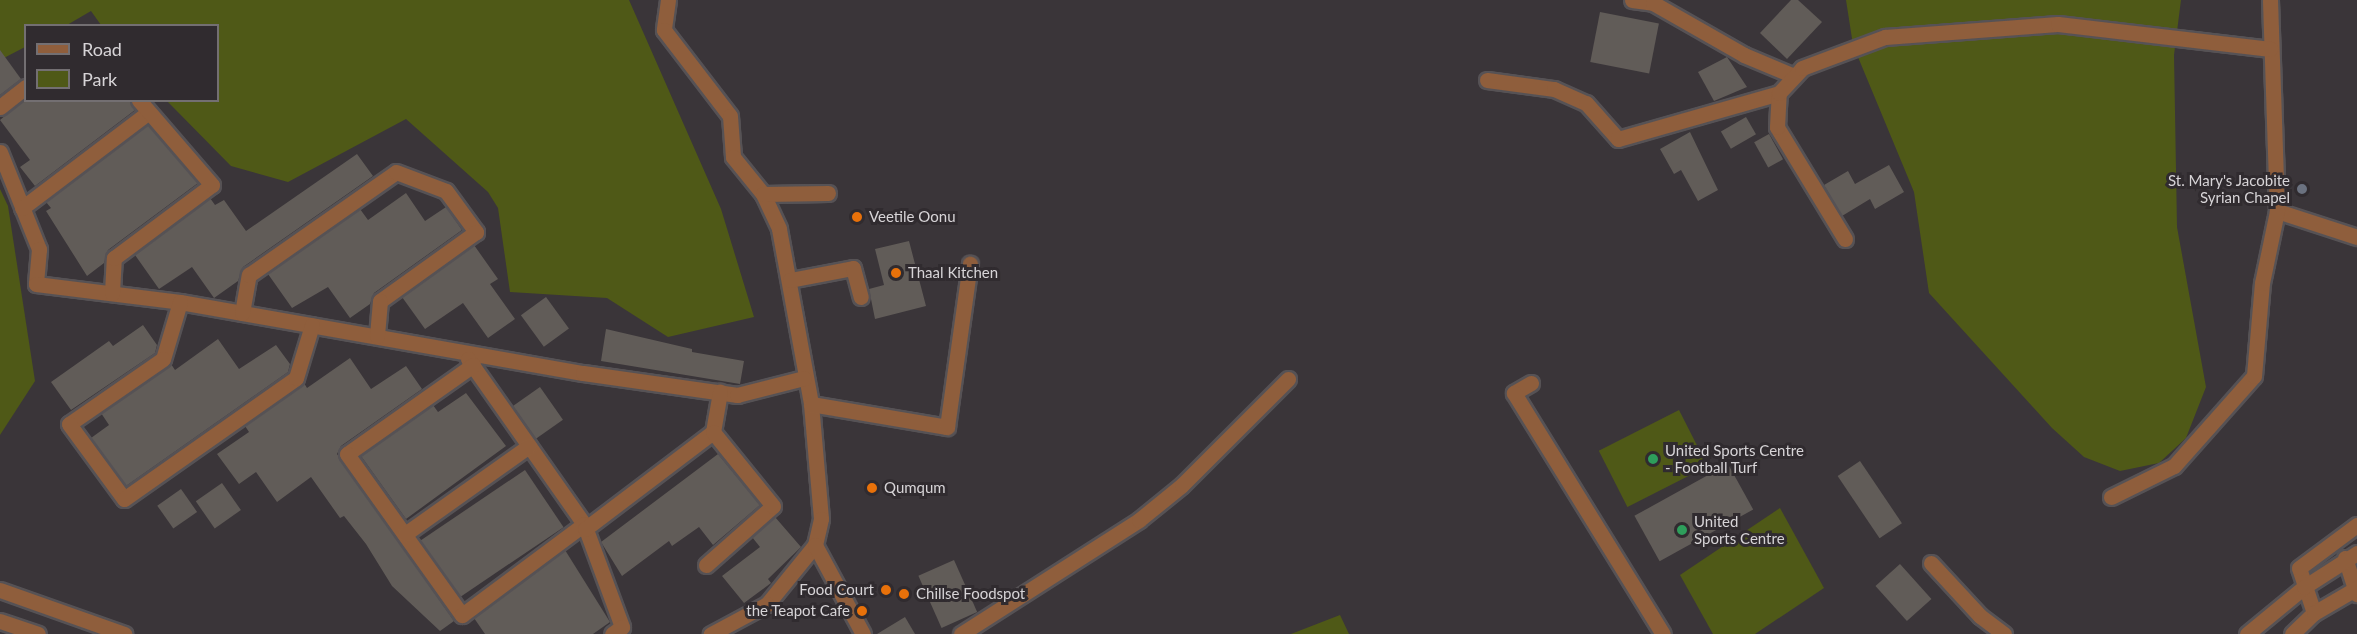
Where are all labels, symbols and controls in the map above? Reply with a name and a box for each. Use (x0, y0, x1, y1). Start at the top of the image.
legend (24, 24, 219, 102)
text: Road (82, 38, 122, 60)
text: Park (82, 68, 117, 90)
place label: St. Mary's Jacobite Syrian Chapel (2168, 171, 2290, 206)
marker: St. Mary's Jacobite Syrian Chapel (2295, 182, 2309, 196)
place label: Veetile Oonu (869, 208, 956, 226)
marker: Veetile Oonu (850, 210, 864, 224)
place label: Thaal Kitchen (908, 264, 998, 282)
marker: Thaal Kitchen (889, 266, 903, 280)
place label: United Sports Centre - Football Turf (1665, 441, 1804, 476)
marker: United Sports Centre - Football Turf (1646, 452, 1660, 466)
place label: Qumqum (884, 479, 946, 497)
marker: Qumqum (865, 481, 879, 495)
place label: United Sports Centre (1694, 512, 1785, 547)
marker: United Sports Centre (1675, 523, 1689, 537)
place label: Food Court (799, 581, 874, 599)
marker: Food Court (879, 583, 893, 597)
place label: Chillse Foodspot (916, 585, 1025, 603)
marker: Chillse Foodspot (897, 587, 911, 601)
place label: the Teapot Cafe (746, 602, 850, 620)
marker: the Teapot Cafe (855, 604, 869, 618)

